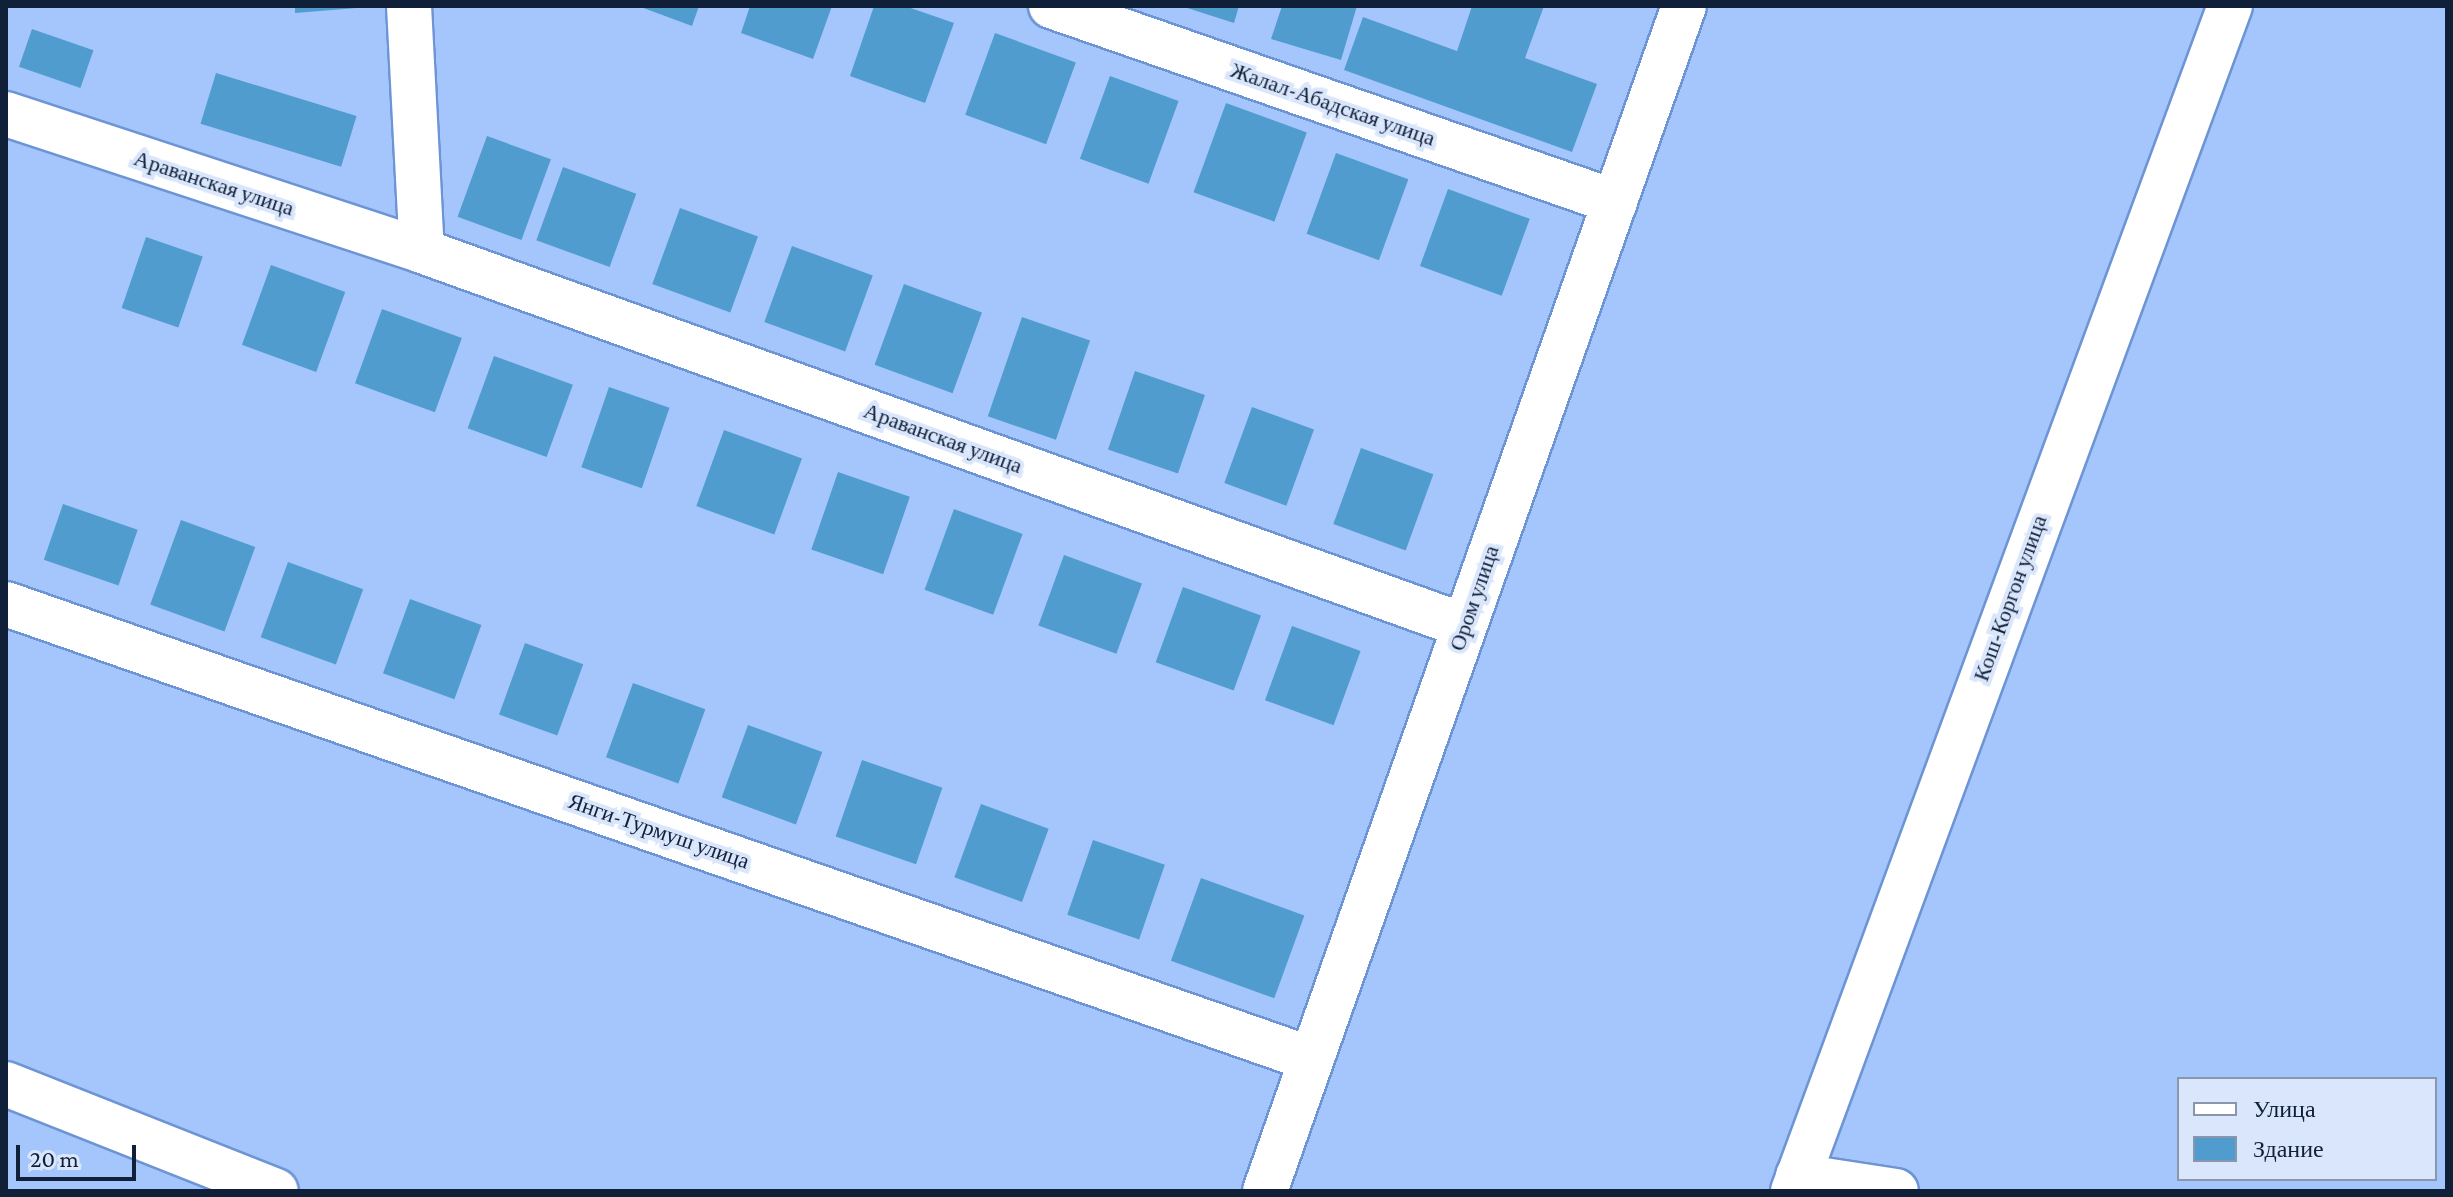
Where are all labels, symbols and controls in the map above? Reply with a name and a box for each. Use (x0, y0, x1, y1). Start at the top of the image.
street label: Жалал-Абадская улица (1227, 57, 1439, 151)
street label: Араванская улица (131, 145, 297, 221)
street label: Араванская улица (860, 397, 1026, 479)
street label: Кош-Коргон улица (1968, 511, 2052, 685)
street label: Ором улица (1444, 542, 1504, 654)
street label: Янги-Турмуш улица (565, 788, 753, 874)
legend (2177, 1077, 2437, 1181)
text: Улица (2253, 1095, 2316, 1122)
scale bar (20, 1129, 140, 1179)
text: Здание (2253, 1135, 2324, 1162)
text: 20 m (30, 1145, 79, 1172)

